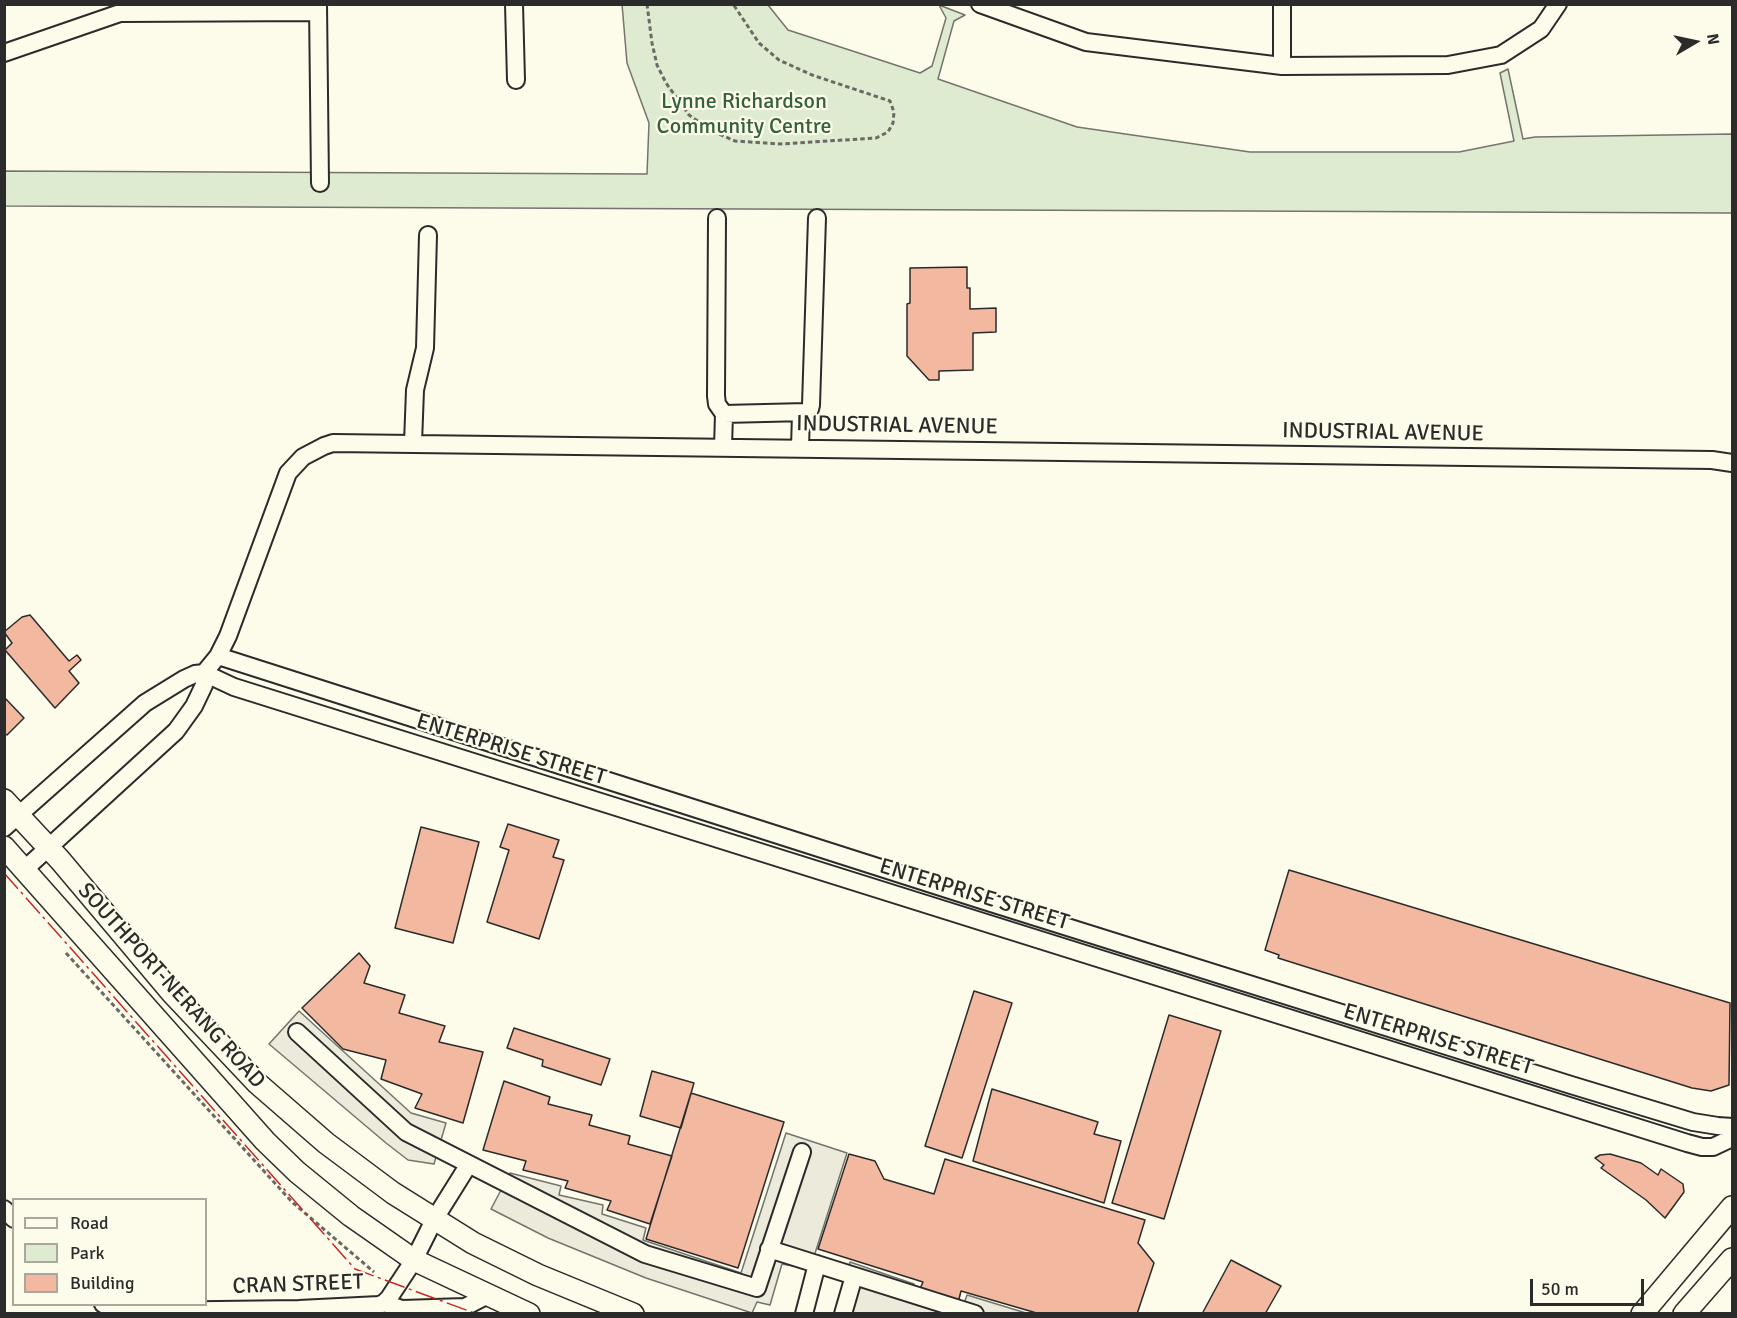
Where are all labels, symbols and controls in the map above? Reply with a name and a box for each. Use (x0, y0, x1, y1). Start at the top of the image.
north arrow (1665, 12, 1725, 72)
text: N (1702, 32, 1724, 46)
park label: Lynne Richardson Community Centre (657, 89, 831, 140)
street label: INDUSTRIAL AVENUE (796, 411, 998, 441)
street label: INDUSTRIAL AVENUE (1282, 418, 1484, 448)
street label: ENTERPRISE STREET (413, 709, 609, 791)
street label: ENTERPRISE STREET (876, 854, 1072, 936)
street label: SOUTHPORT-NERANG ROAD (72, 878, 270, 1094)
street label: ENTERPRISE STREET (1340, 999, 1536, 1081)
legend (12, 1198, 207, 1306)
text: Road (70, 1212, 109, 1234)
text: Park (70, 1242, 105, 1264)
scale bar (1533, 1267, 1647, 1305)
street label: CRAN STREET (232, 1270, 364, 1300)
text: Building (70, 1272, 134, 1294)
text: 50 m (1541, 1278, 1579, 1300)

